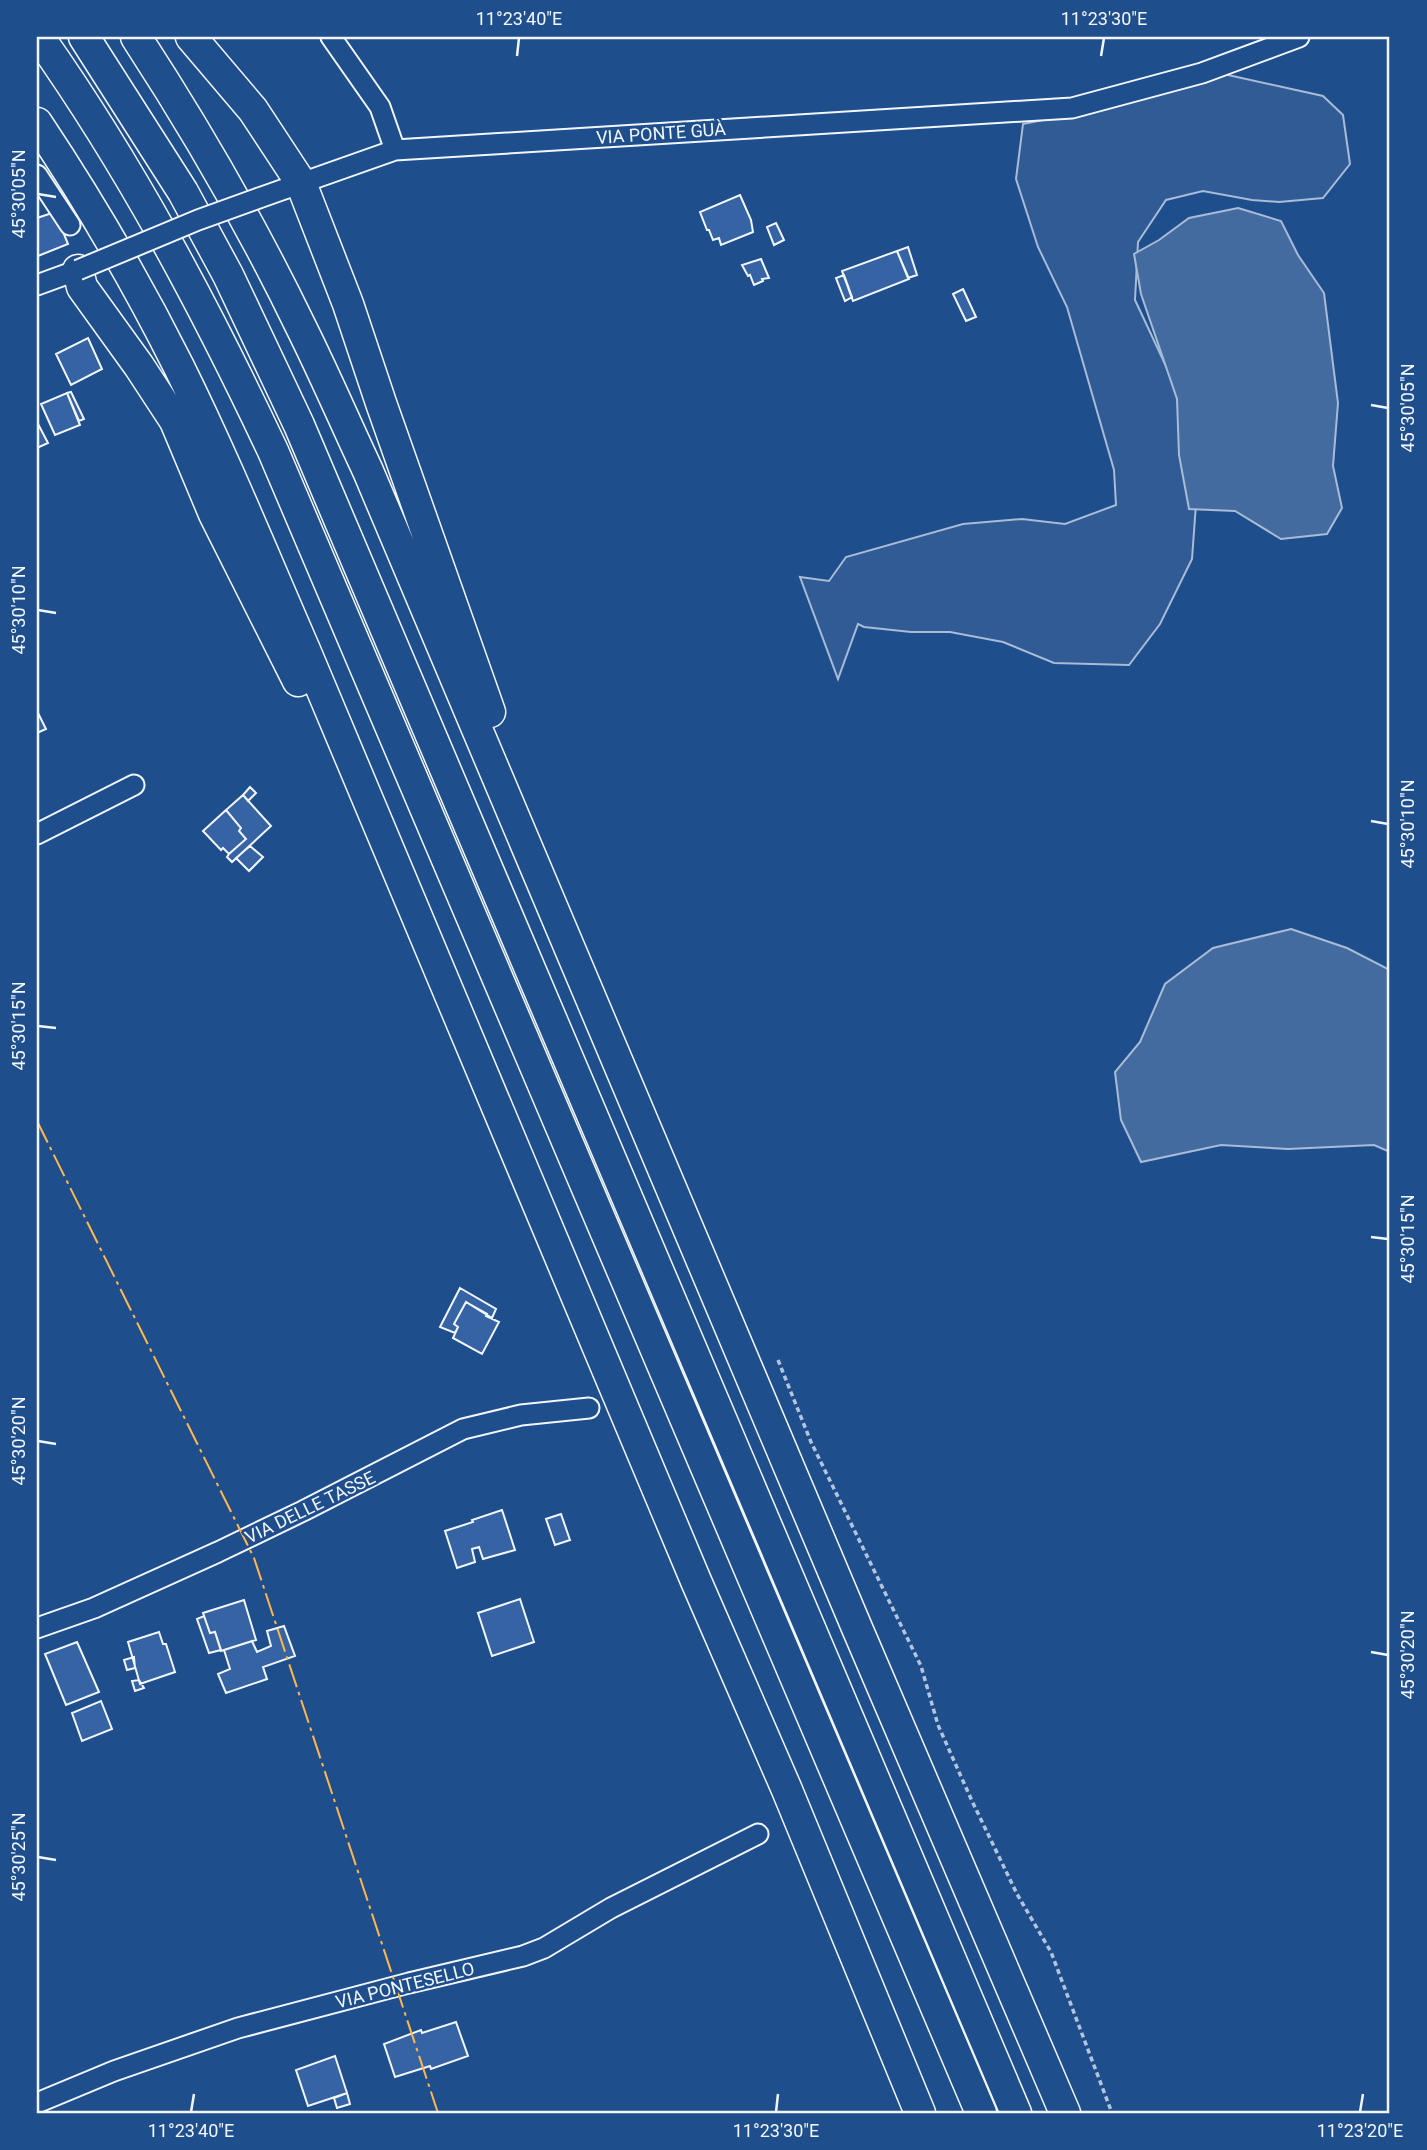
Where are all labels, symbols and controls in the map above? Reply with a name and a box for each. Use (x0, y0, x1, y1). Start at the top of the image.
text: 11°23'40"E (476, 8, 562, 29)
text: 11°23'30"E (1061, 8, 1147, 29)
street label: VIA PONTE GUÀ (595, 118, 727, 148)
text: 45°30'05"N (8, 149, 29, 239)
text: 45°30'05"N (1397, 363, 1418, 453)
text: 45°30'10"N (8, 565, 29, 655)
text: 45°30'10"N (1397, 779, 1418, 869)
text: 45°30'15"N (8, 981, 29, 1071)
text: 45°30'15"N (1397, 1194, 1418, 1284)
text: 45°30'20"N (8, 1396, 29, 1486)
street label: VIA DELLE TASSE (242, 1466, 378, 1548)
text: 45°30'20"N (1397, 1610, 1418, 1700)
text: 45°30'25"N (8, 1812, 29, 1902)
street label: VIA PONTESELLO (334, 1958, 476, 2012)
text: 11°23'40"E (148, 2120, 234, 2141)
text: 11°23'30"E (733, 2120, 819, 2141)
text: 11°23'20"E (1317, 2120, 1403, 2141)

